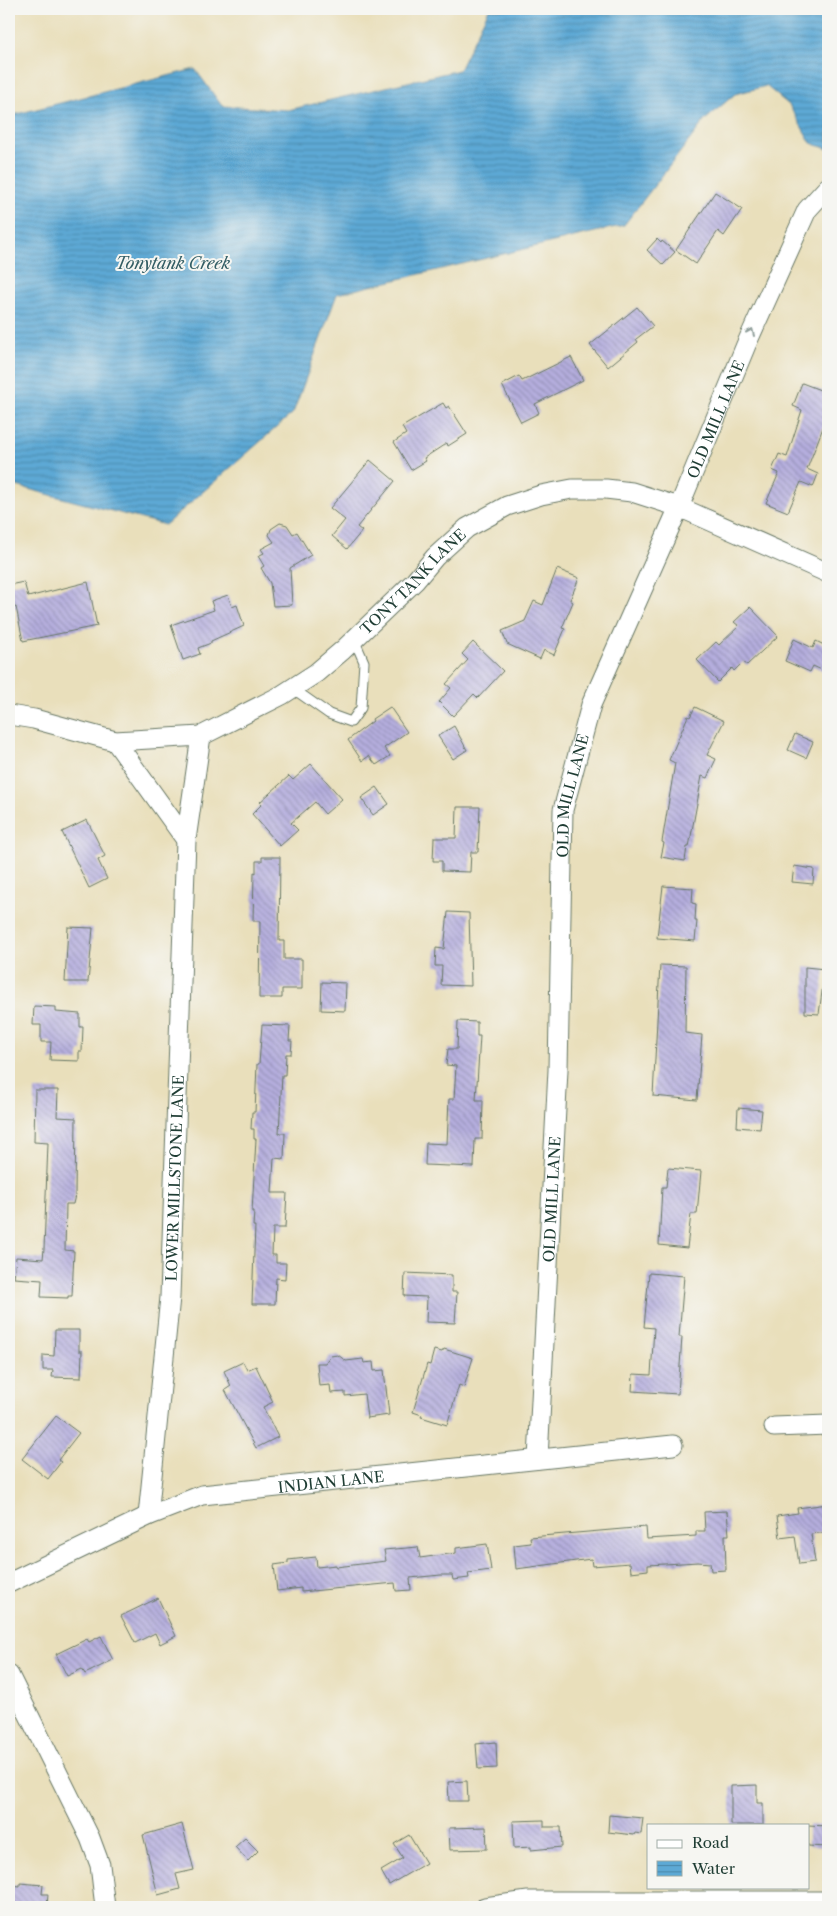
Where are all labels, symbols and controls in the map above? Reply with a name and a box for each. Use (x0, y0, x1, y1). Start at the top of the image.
water label: Tonytank Creek (116, 253, 231, 273)
one-way arrow (745, 329, 755, 338)
street label: OLD MILL LANE (682, 357, 748, 481)
street label: TONY TANK LANE (356, 524, 470, 638)
street label: OLD MILL LANE (553, 732, 592, 858)
street label: LOWER MILLSTONE LANE (161, 1075, 187, 1282)
street label: OLD MILL LANE (539, 1136, 564, 1263)
street label: INDIAN LANE (277, 1466, 385, 1496)
legend (647, 1824, 810, 1888)
text: Road (692, 1833, 729, 1852)
text: Water (691, 1859, 736, 1878)

